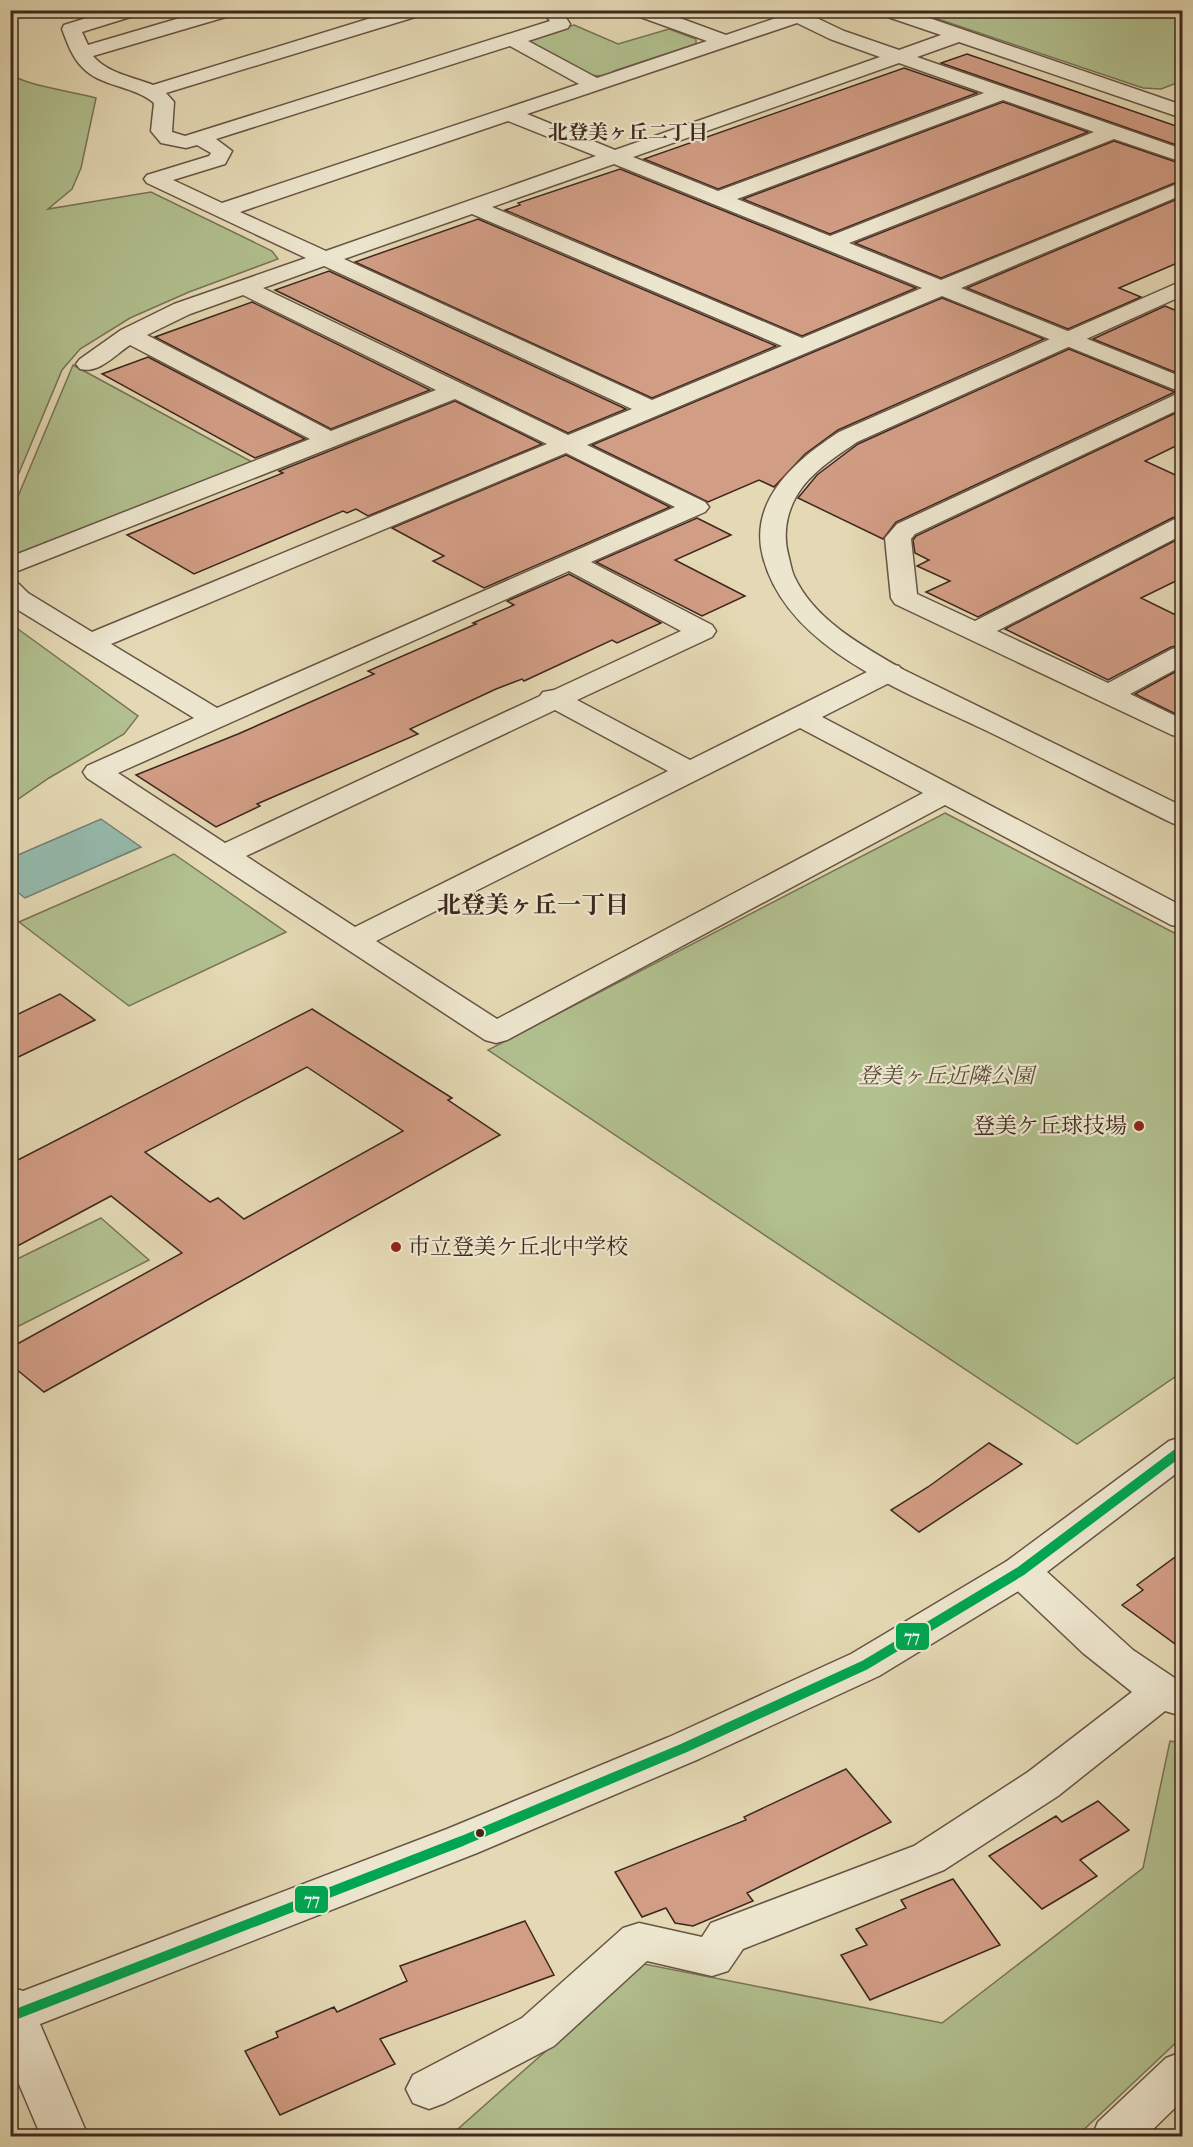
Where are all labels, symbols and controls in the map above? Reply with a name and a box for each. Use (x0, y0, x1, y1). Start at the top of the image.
district label: 北登美ヶ丘二丁目 (548, 121, 708, 144)
district label: 北登美ヶ丘一丁目 (437, 891, 629, 919)
park label: 登美ヶ丘近隣公園 (858, 1063, 1037, 1089)
place label: 登美ケ丘球技場 (973, 1113, 1127, 1139)
marker: 登美ケ丘球技場 (1132, 1119, 1146, 1133)
place label: 市立登美ケ丘北中学校 (408, 1234, 628, 1260)
marker: 市立登美ケ丘北中学校 (389, 1240, 403, 1254)
line badge: 77 (895, 1622, 930, 1651)
text: 77 (903, 1627, 920, 1646)
unlabelled marker (474, 1827, 486, 1839)
line badge: 77 (294, 1885, 329, 1914)
text: 77 (303, 1890, 320, 1909)

